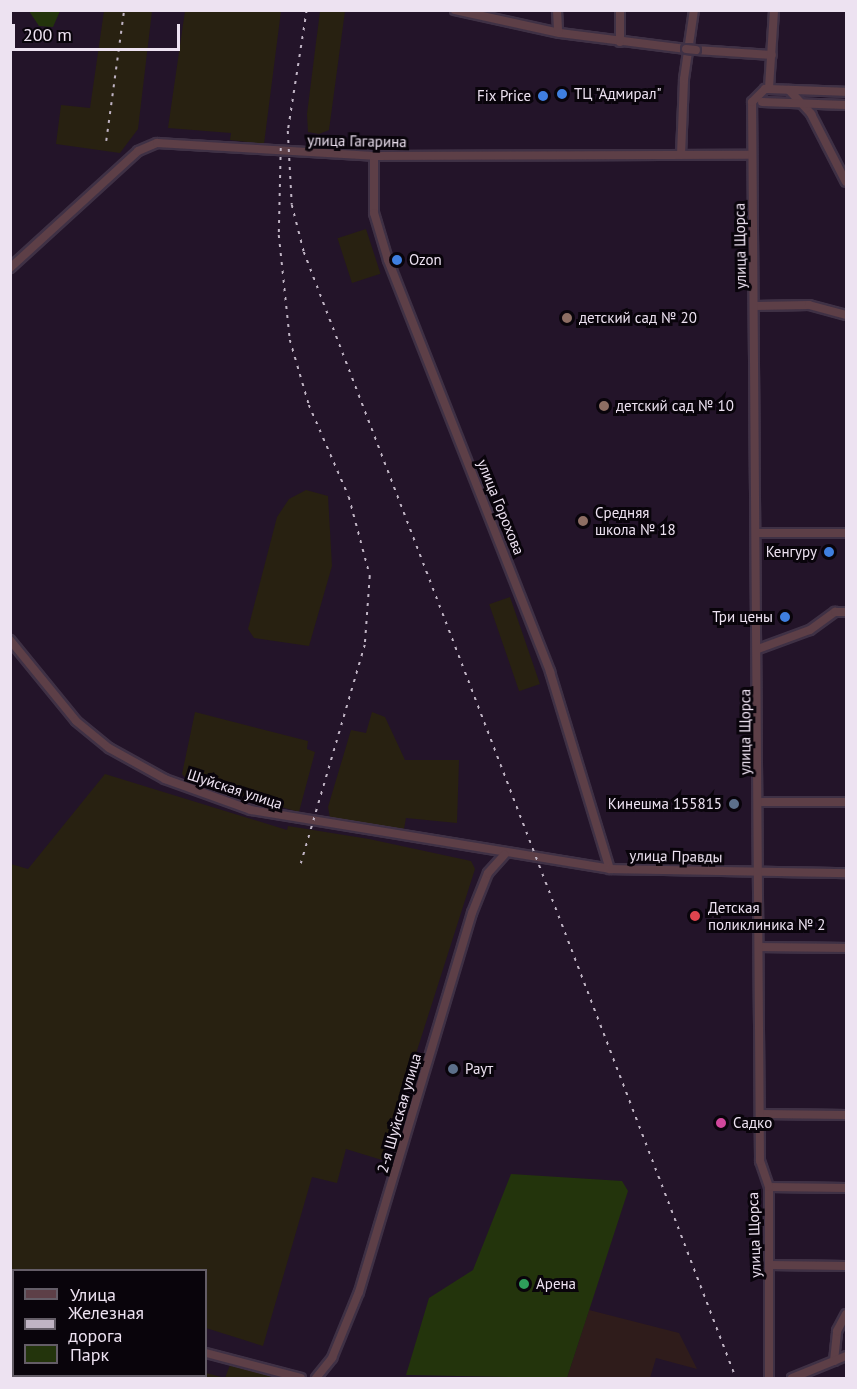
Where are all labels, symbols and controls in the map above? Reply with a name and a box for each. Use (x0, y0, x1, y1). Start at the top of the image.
scale bar (15, 12, 183, 50)
text: 200 m (23, 23, 72, 46)
place label: ТЦ "Адмирал" (574, 85, 663, 103)
place label: Fix Price (476, 87, 531, 105)
marker: ТЦ "Адмирал" (555, 87, 569, 101)
marker: Fix Price (536, 89, 550, 103)
street label: улица Гагарина (307, 131, 407, 151)
street label: улица Щорса (730, 203, 750, 289)
place label: Ozon (409, 251, 442, 269)
marker: Ozon (390, 253, 404, 267)
place label: детский сад № 20 (579, 309, 697, 327)
marker: детский сад № 20 (560, 311, 574, 325)
place label: детский сад № 10 (616, 397, 734, 415)
marker: детский сад № 10 (597, 399, 611, 413)
street label: улица Горохова (474, 457, 528, 557)
place label: Средняя школа № 18 (595, 503, 676, 538)
marker: Средняя школа № 18 (576, 514, 590, 528)
place label: Кенгуру (766, 543, 817, 561)
marker: Кенгуру (822, 545, 836, 559)
place label: Три цены (712, 608, 773, 626)
marker: Три цены (778, 610, 792, 624)
street label: улица Щорса (736, 689, 754, 775)
street label: Шуйская улица (185, 765, 285, 813)
place label: Кинешма 155815 (608, 795, 722, 813)
marker: Кинешма 155815 (727, 797, 741, 811)
street label: улица Правды (629, 846, 723, 866)
place label: Детская поликлиника № 2 (708, 898, 825, 933)
marker: Детская поликлиника № 2 (686, 907, 704, 925)
street label: 2-я Шуйская улица (373, 1051, 425, 1175)
place label: Раут (465, 1060, 493, 1078)
marker: Раут (446, 1062, 460, 1076)
place label: Садко (733, 1114, 772, 1132)
marker: Садко (714, 1116, 728, 1130)
street label: улица Щорса (744, 1192, 764, 1278)
legend (12, 1269, 207, 1377)
place label: Арена (536, 1275, 576, 1293)
marker: Арена (517, 1277, 531, 1291)
text: Улица (70, 1283, 116, 1306)
text: Железная дорога (68, 1301, 144, 1347)
text: Парк (70, 1343, 109, 1366)

